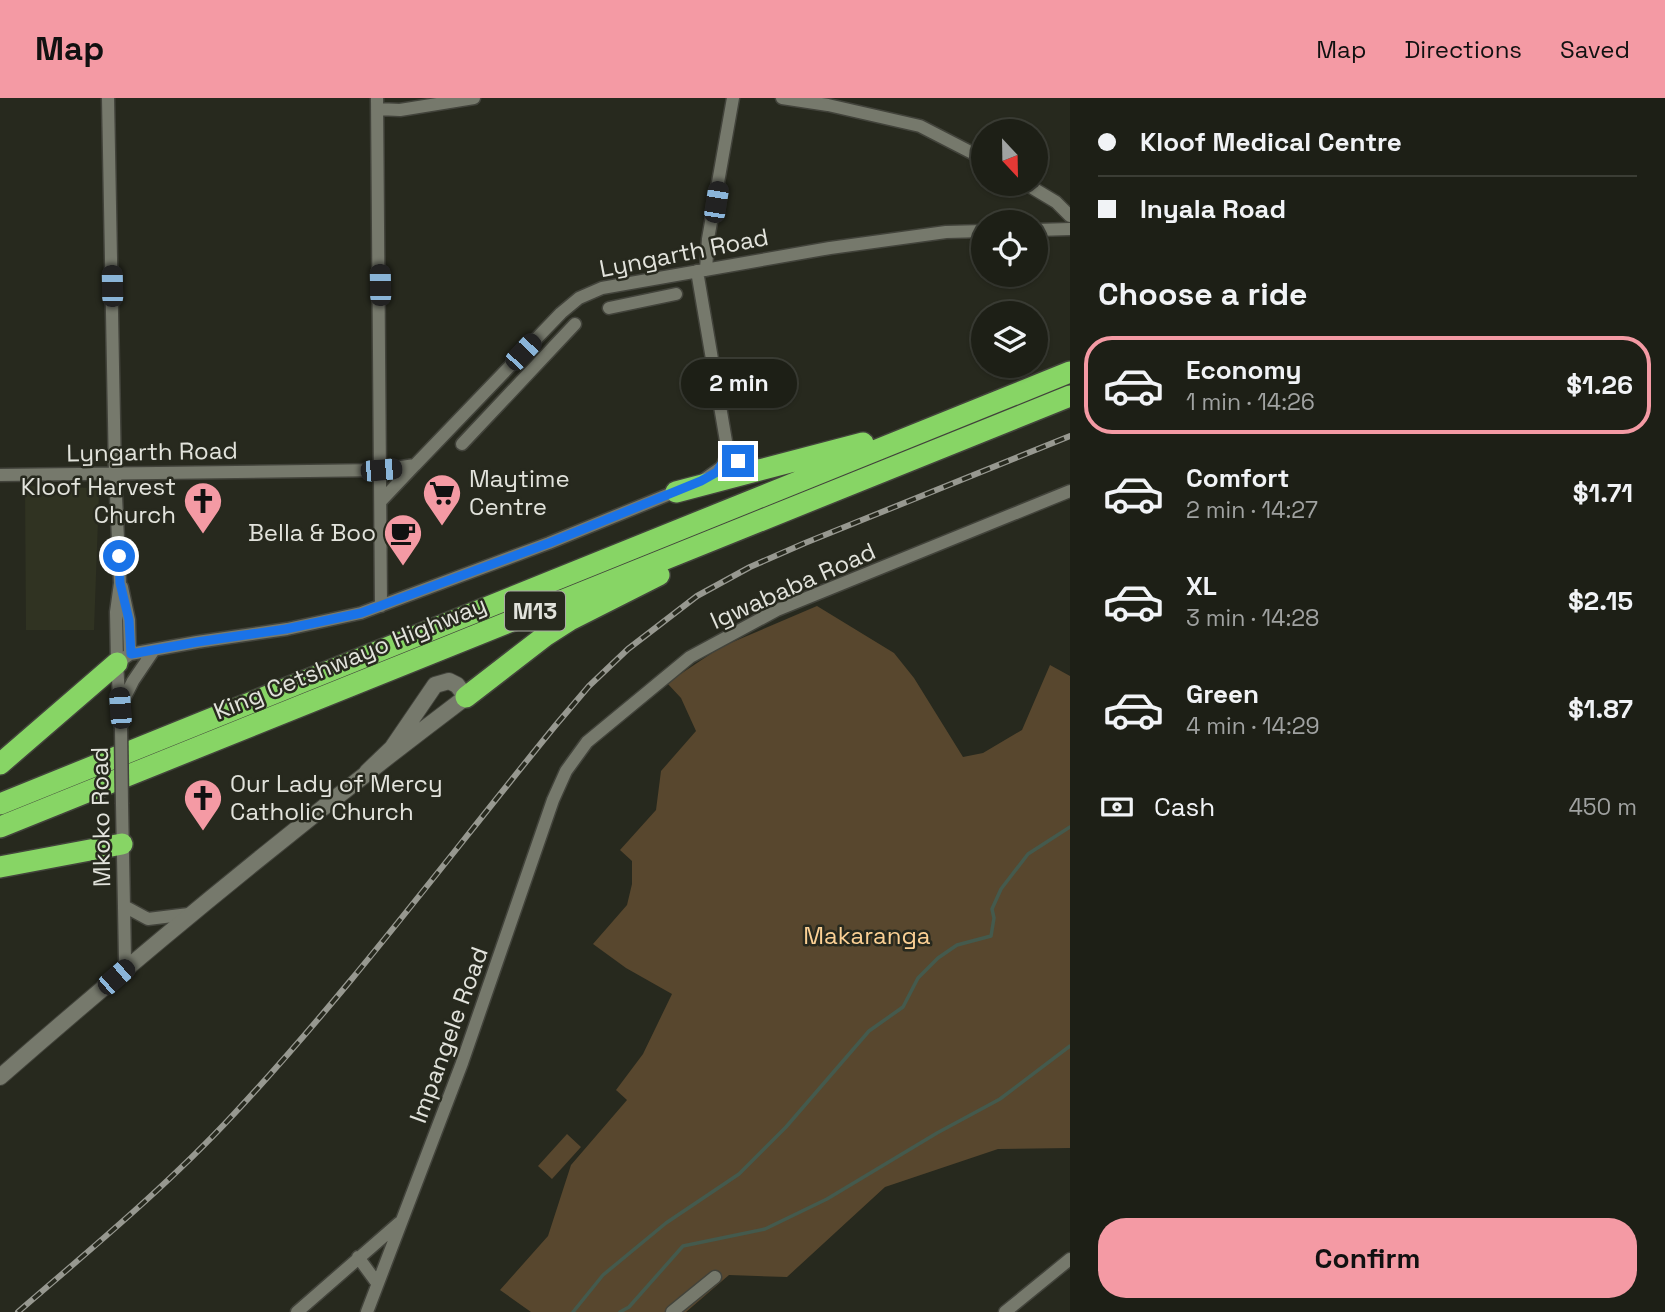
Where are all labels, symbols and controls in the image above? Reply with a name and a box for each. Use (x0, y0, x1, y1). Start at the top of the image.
text: Map (35, 28, 104, 70)
text: Map (1316, 34, 1366, 65)
text: Directions (1404, 34, 1522, 65)
text: Saved (1560, 34, 1630, 65)
north arrow (971, 119, 1048, 196)
map controls (971, 119, 1048, 378)
text: Kloof Medical Centre (1140, 125, 1402, 159)
car (703, 180, 730, 224)
text: Inyala Road (1140, 192, 1286, 226)
button: locate (971, 210, 1048, 287)
street label: Lyngarth Road (597, 221, 771, 284)
car (370, 264, 391, 306)
car (102, 265, 123, 307)
text: Choose a ride (1098, 274, 1308, 314)
button: layers (971, 301, 1048, 378)
car (501, 329, 546, 375)
text: Economy (1186, 353, 1302, 387)
icon: car (1102, 354, 1165, 417)
callout: 2 min (680, 360, 796, 408)
text: 2 min (709, 368, 769, 398)
text: $1.26 (1566, 368, 1633, 402)
text: 1 min · 14:26 (1186, 387, 1315, 417)
street label: Lyngarth Road (66, 435, 238, 468)
route end (722, 445, 754, 477)
car (360, 458, 403, 482)
text: Comfort (1186, 461, 1289, 495)
icon: car (1102, 462, 1165, 525)
place label: Maytime Centre (469, 463, 570, 522)
place label: Kloof Harvest Church (21, 471, 176, 530)
supermarket icon: Maytime Centre (421, 472, 463, 527)
text: $1.71 (1573, 476, 1633, 510)
church icon: Kloof Harvest Church (182, 480, 224, 535)
text: 2 min · 14:27 (1186, 495, 1318, 525)
cafe icon: Bella & Boo (382, 512, 424, 567)
place label: Bella & Boo (248, 517, 376, 548)
street label: Igwababa Road (705, 535, 880, 636)
route start (103, 540, 135, 572)
text: XL (1186, 569, 1217, 603)
icon: car (1102, 570, 1165, 633)
text: $2.15 (1568, 584, 1633, 618)
street label: King Cetshwayo Highway (209, 589, 491, 726)
road number: M13 (505, 592, 565, 631)
text: 3 min · 14:28 (1186, 603, 1319, 633)
text: Green (1186, 677, 1259, 711)
icon: car (1102, 678, 1165, 741)
car (109, 686, 132, 730)
text: $1.87 (1568, 692, 1633, 726)
text: 4 min · 14:29 (1186, 711, 1320, 741)
street label: Mkoko Road (84, 747, 117, 887)
place label: Our Lady of Mercy Catholic Church (230, 768, 443, 827)
church icon: Our Lady of Mercy Catholic Church (182, 777, 224, 832)
icon: cash (1098, 788, 1136, 826)
text: Cash (1154, 790, 1215, 824)
text: 450 m (1568, 792, 1637, 822)
park label: Makaranga (803, 920, 931, 951)
street label: Impangele Road (402, 942, 495, 1127)
car (94, 955, 139, 999)
button: Confirm (1098, 1218, 1637, 1298)

